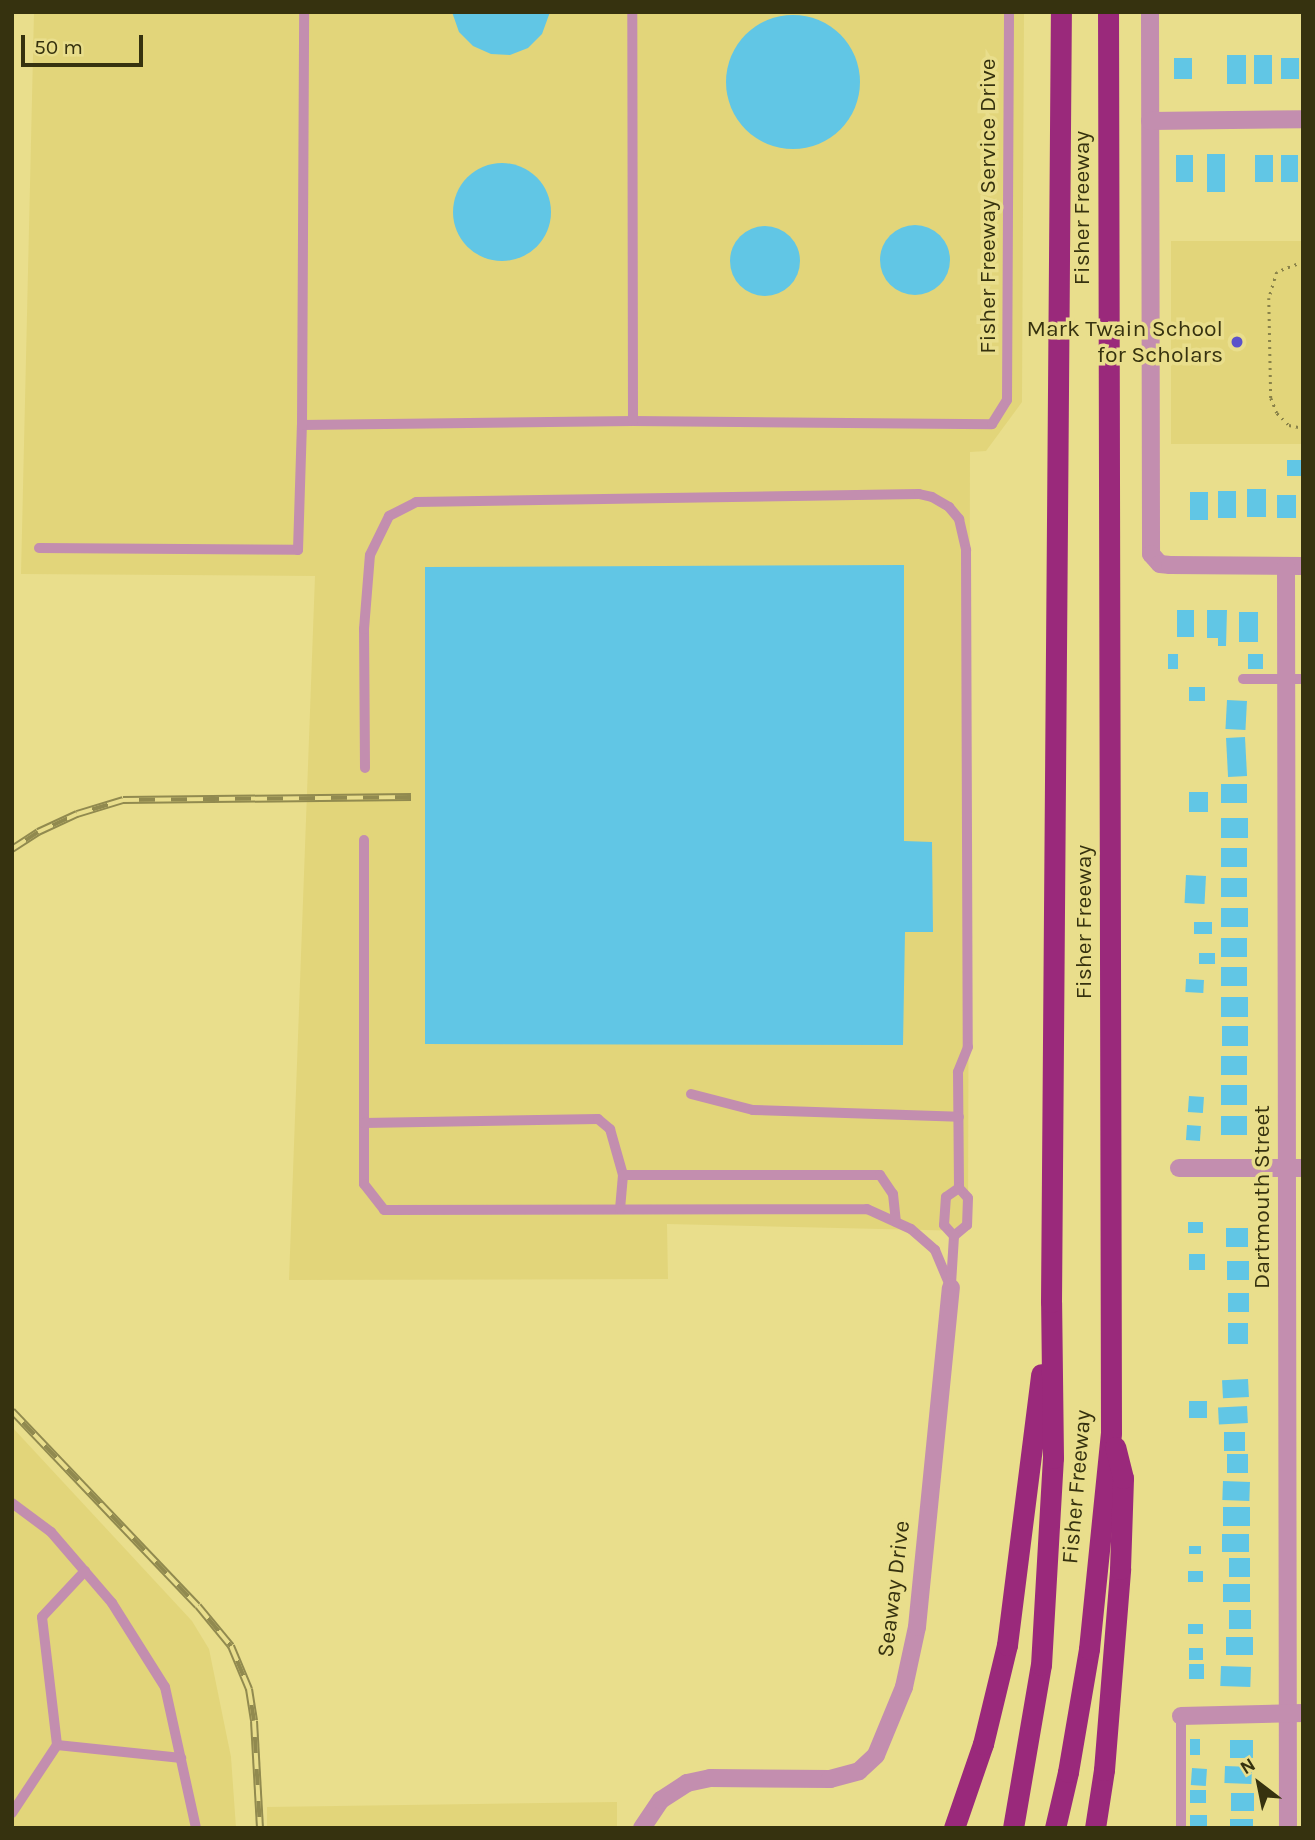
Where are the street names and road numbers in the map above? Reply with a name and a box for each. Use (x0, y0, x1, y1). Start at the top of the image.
street label: Fisher Freeway Service Drive (974, 58, 1002, 354)
street label: Fisher Freeway (1068, 131, 1096, 285)
street label: Fisher Freeway (1070, 845, 1098, 999)
street label: Dartmouth Street (1248, 1105, 1276, 1289)
street label: Fisher Freeway (1057, 1409, 1097, 1565)
street label: Seaway Drive (872, 1519, 916, 1659)

